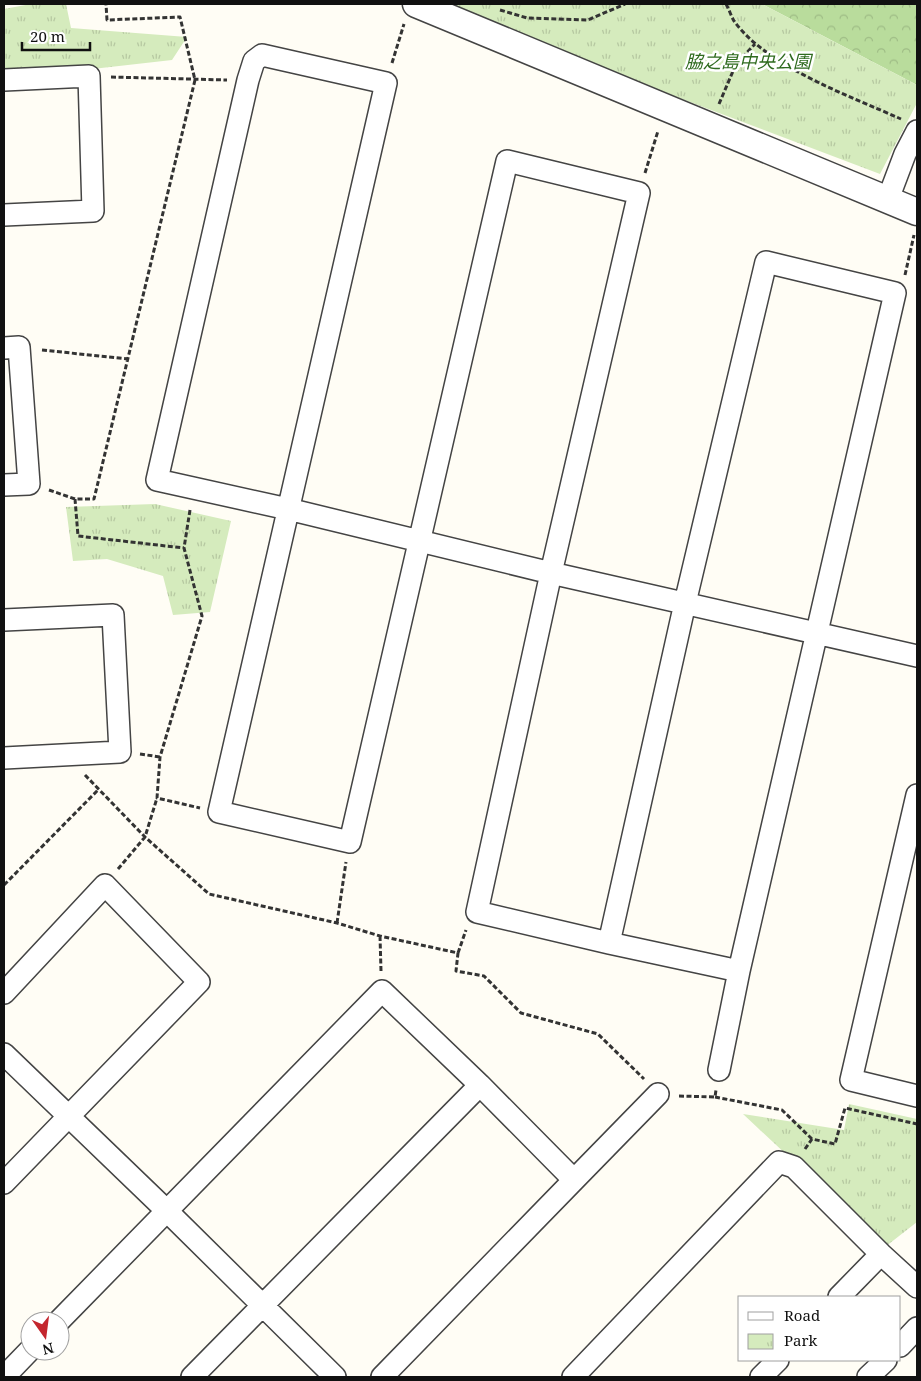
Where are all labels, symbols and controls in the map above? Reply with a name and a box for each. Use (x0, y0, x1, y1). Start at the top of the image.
scale bar (22, 20, 90, 52)
text: 20 m (30, 26, 65, 46)
park label: 脇之島中央公園 (685, 49, 814, 73)
legend (738, 1296, 901, 1361)
text: Road (784, 1305, 820, 1325)
north arrow (20, 1311, 70, 1361)
text: Park (784, 1330, 818, 1350)
text: N (41, 1339, 56, 1360)

